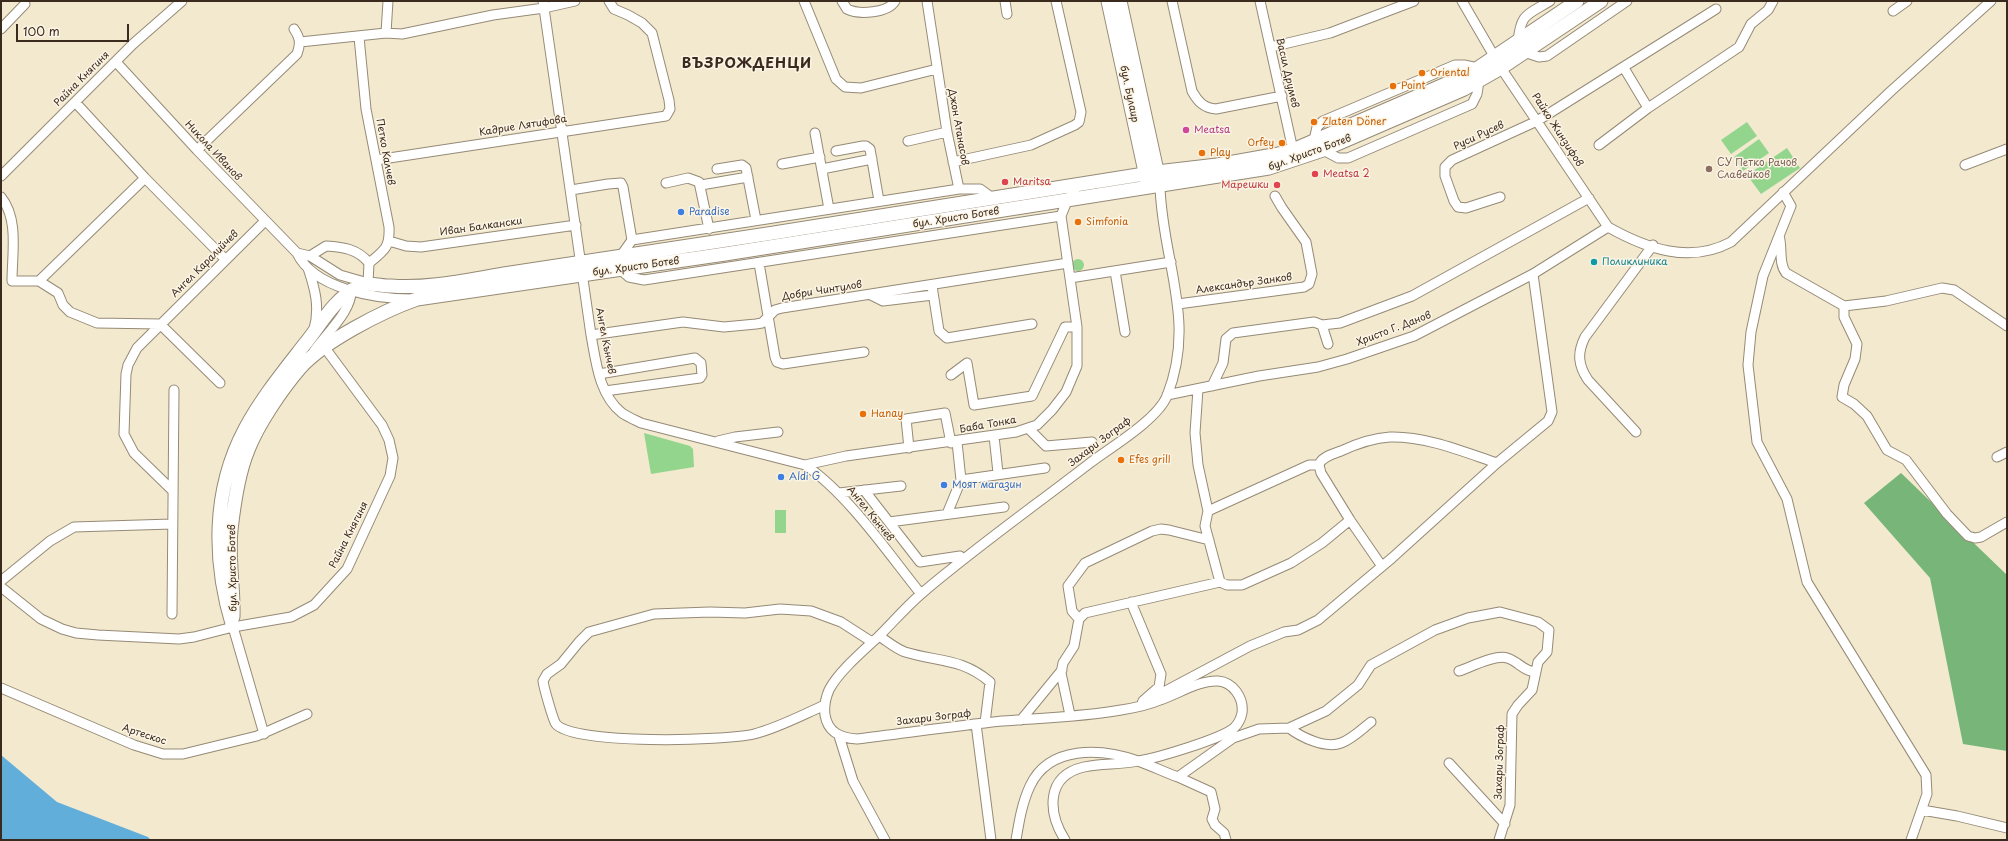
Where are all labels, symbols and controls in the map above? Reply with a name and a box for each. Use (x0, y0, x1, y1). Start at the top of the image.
scale bar (18, 16, 131, 42)
text: 100 m (23, 22, 60, 40)
street label: Васил Друмев (1273, 37, 1301, 109)
street label: Райна Княгиня (52, 49, 112, 109)
district label: ВЪЗРОЖДЕНЦИ (682, 56, 812, 72)
street label: бул. Булаир (1117, 64, 1141, 124)
place label: Oriental (1430, 67, 1470, 79)
marker: Oriental (1417, 68, 1427, 78)
place label: Point (1401, 80, 1425, 92)
marker: Point (1388, 81, 1398, 91)
street label: Джон Атанасов (945, 88, 971, 166)
street label: Райко Жинзифов (1529, 91, 1585, 169)
street label: Кадрие Лятифова (478, 113, 568, 139)
place label: Zlaten Döner (1322, 116, 1386, 128)
marker: Zlaten Döner (1309, 117, 1319, 127)
street label: Петко Калчев (373, 118, 397, 186)
street label: Никола Иванов (182, 119, 244, 183)
street label: Руси Русев (1452, 119, 1506, 153)
place label: Meatsa (1194, 124, 1230, 136)
marker: Meatsa (1181, 125, 1191, 135)
street label: бул. Христо Ботев (1267, 132, 1353, 174)
place label: Orfey (1247, 137, 1274, 149)
marker: Orfey (1277, 138, 1287, 148)
place label: Play (1210, 147, 1231, 159)
marker: Play (1197, 148, 1207, 158)
place label: СУ Петко Рачов Славейков (1717, 157, 1797, 180)
marker: СУ Петко Рачов Славейков (1704, 164, 1714, 174)
place label: Meatsa 2 (1323, 168, 1370, 180)
marker: Meatsa 2 (1310, 169, 1320, 179)
place label: Maritsa (1013, 176, 1051, 188)
marker: Maritsa (1000, 177, 1010, 187)
place label: Марешки (1221, 179, 1269, 191)
marker: Марешки (1272, 180, 1282, 190)
street label: бул. Христо Ботев (912, 205, 1000, 231)
place label: Paradise (689, 206, 730, 218)
marker: Paradise (676, 207, 686, 217)
street label: Иван Балкански (439, 215, 523, 239)
place label: Simfonia (1086, 216, 1128, 228)
marker: Simfonia (1073, 217, 1083, 227)
street label: Ангел Каралийчев (169, 228, 241, 300)
street label: бул. Христо Ботев (592, 255, 680, 279)
place label: Поликлиника (1602, 256, 1668, 268)
marker: Поликлиника (1589, 257, 1599, 267)
street label: Александър Занков (1195, 271, 1293, 297)
street label: Добри Чинтулов (781, 279, 863, 303)
street label: Ангел Кънчев (593, 307, 617, 375)
street label: Христо Г. Данов (1355, 309, 1433, 349)
place label: Hanay (871, 408, 903, 420)
marker: Hanay (858, 409, 868, 419)
street label: Баба Тонка (959, 414, 1017, 436)
street label: Захари Зограф (1066, 415, 1134, 469)
place label: Efes grill (1129, 454, 1171, 466)
marker: Efes grill (1116, 455, 1126, 465)
place label: Aldi G (789, 471, 820, 483)
marker: Aldi G (776, 472, 786, 482)
place label: Моят магазин (952, 479, 1022, 491)
marker: Моят магазин (939, 480, 949, 490)
street label: Ангел Кънчев (844, 484, 896, 544)
street label: Райна Княгиня (327, 500, 371, 570)
street label: бул. Христо Ботев (226, 524, 240, 612)
street label: Захари Зограф (896, 707, 972, 729)
street label: Артескос (120, 722, 168, 748)
street label: Захари Зограф (1493, 724, 1507, 800)

